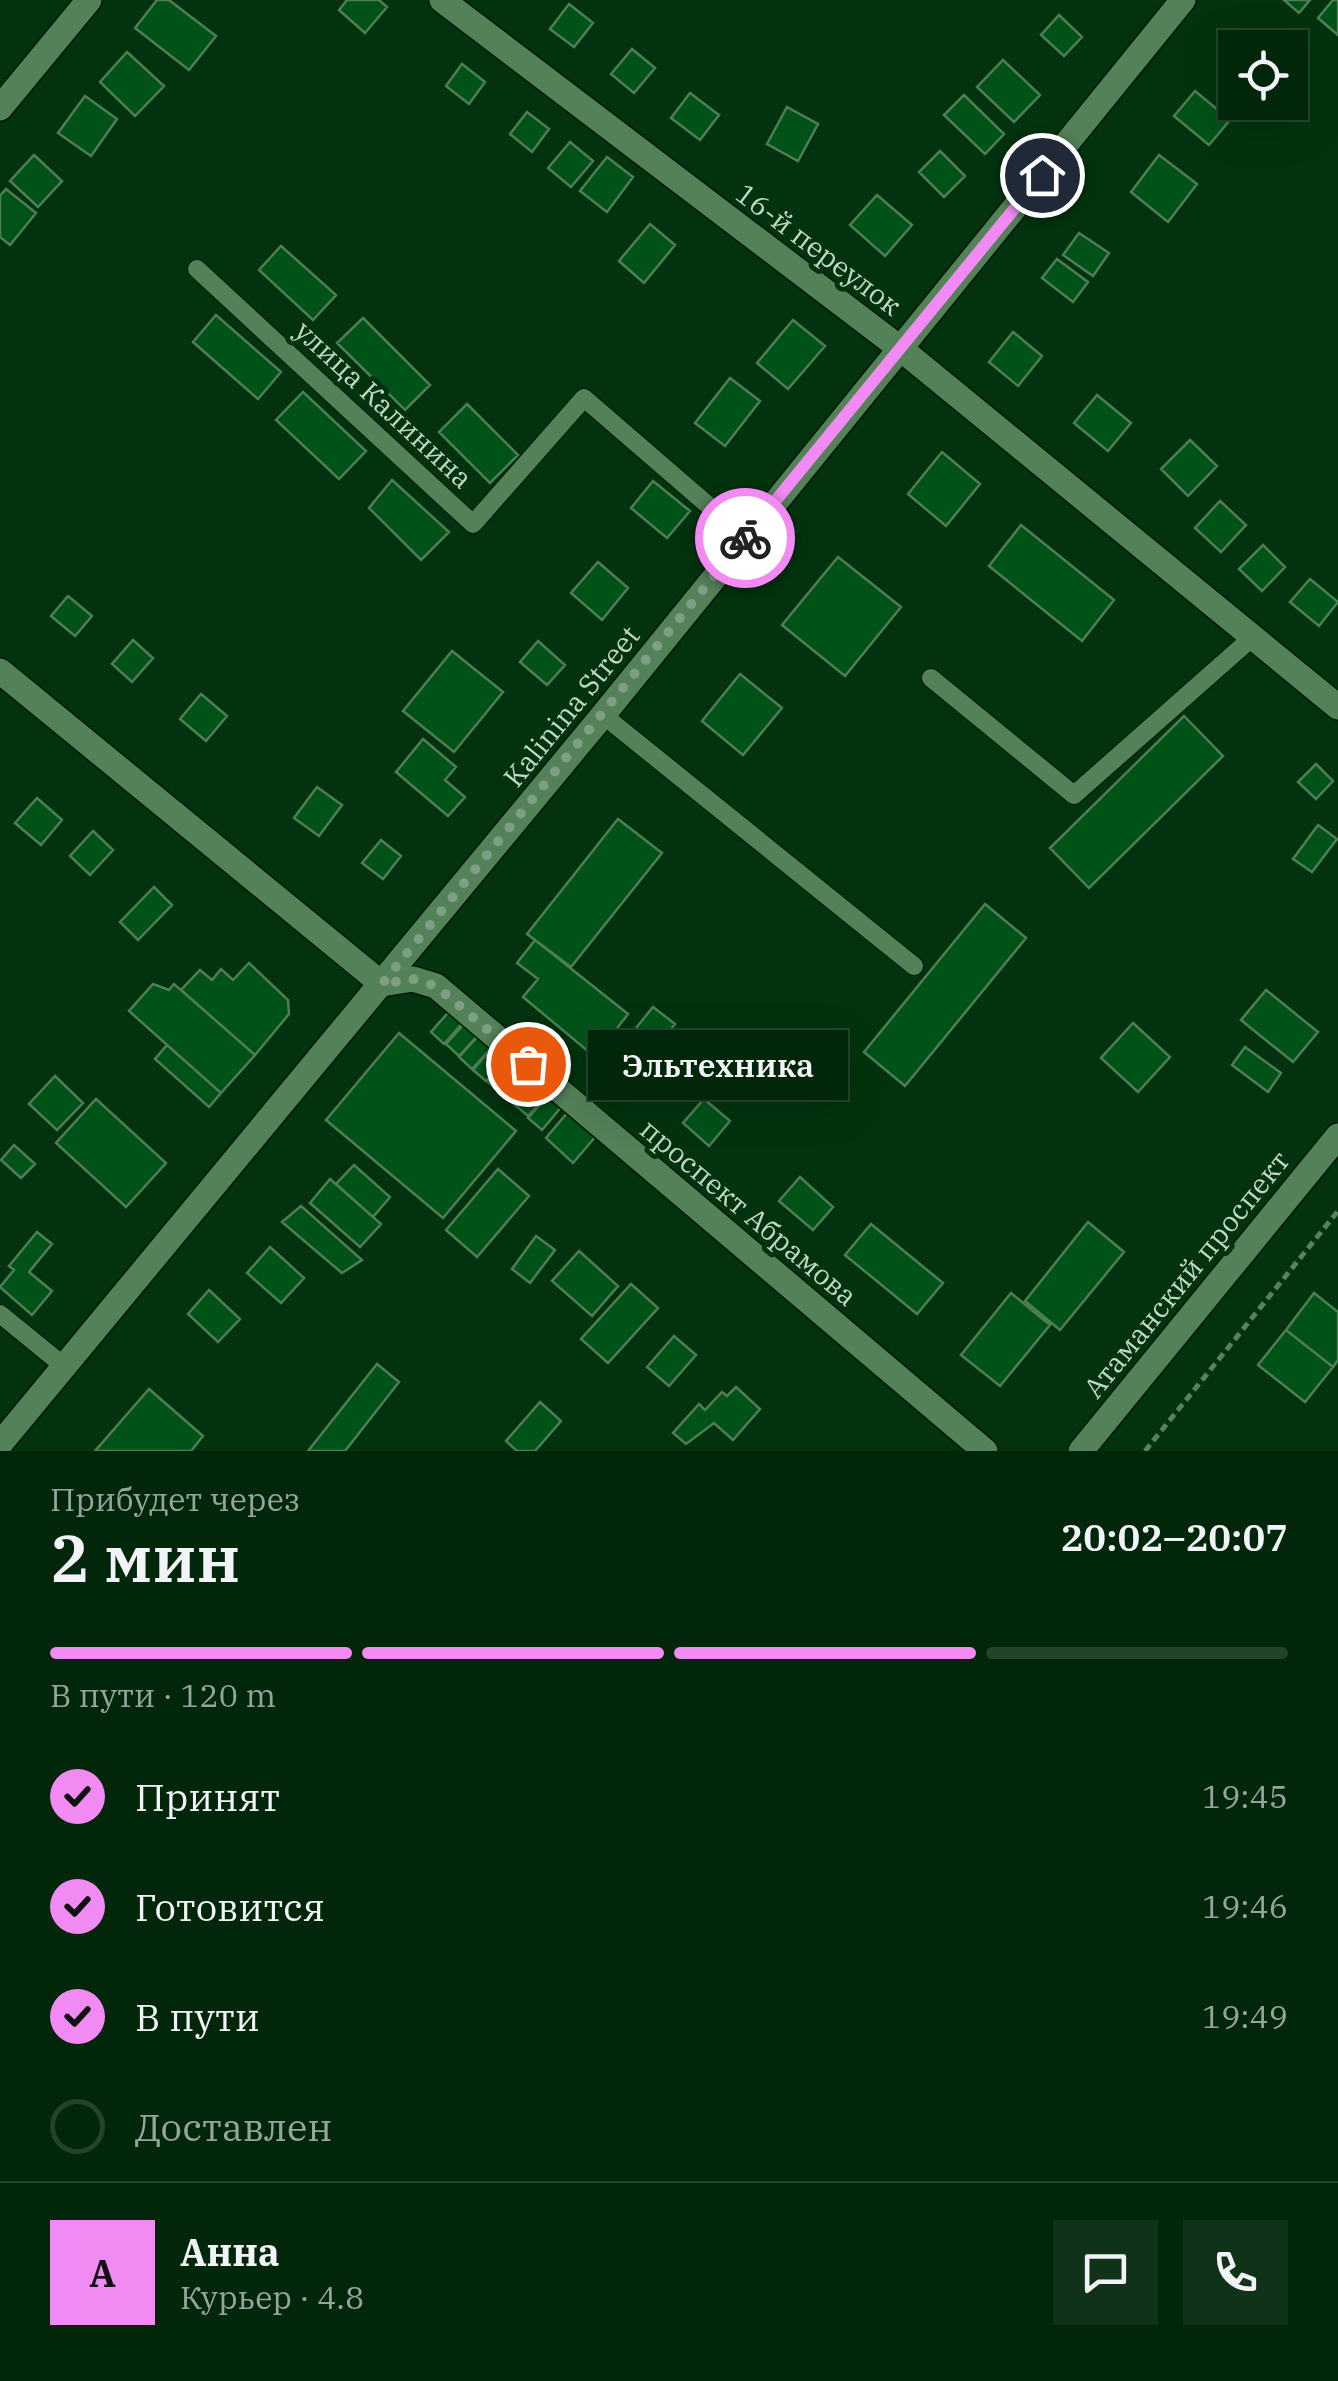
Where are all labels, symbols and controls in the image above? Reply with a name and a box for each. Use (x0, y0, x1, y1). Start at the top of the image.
map controls (1218, 30, 1308, 120)
button: locate (1218, 30, 1308, 120)
pin (1000, 133, 1085, 218)
icon: home (1015, 148, 1070, 203)
street label: 16-й переулок (729, 175, 909, 323)
street label: улица Калинина (287, 312, 481, 496)
courier (695, 488, 795, 588)
icon: bike (718, 511, 773, 566)
street label: Kalinina Street (495, 618, 647, 794)
pin (486, 1022, 571, 1107)
callout: Эльтехника (588, 1029, 848, 1099)
icon: bag (501, 1037, 556, 1092)
text: Эльтехника (622, 1044, 814, 1086)
street label: проспект Абрамова (633, 1110, 865, 1314)
street label: Атаманский проспект (1075, 1143, 1297, 1405)
text: Прибудет через (50, 1478, 300, 1520)
text: 20:02–20:07 (1061, 1512, 1288, 1561)
text: 2 мин (50, 1515, 240, 1600)
text: В пути · 120 m (50, 1674, 276, 1716)
icon: check (50, 1769, 105, 1824)
text: Принят (135, 1772, 280, 1821)
text: 19:45 (1202, 1775, 1288, 1817)
icon: check (50, 1879, 105, 1934)
text: Готовится (135, 1882, 325, 1931)
text: 19:46 (1202, 1885, 1288, 1927)
icon: check (50, 1989, 105, 2044)
text: В пути (135, 1992, 260, 2041)
text: 19:49 (1202, 1995, 1288, 2037)
text: Доставлен (135, 2102, 332, 2151)
button: chat (1053, 2220, 1158, 2325)
button: phone (1183, 2220, 1288, 2325)
text: Анна (180, 2227, 280, 2276)
text: А (89, 2248, 116, 2297)
text: Курьер · 4.8 (180, 2276, 364, 2318)

